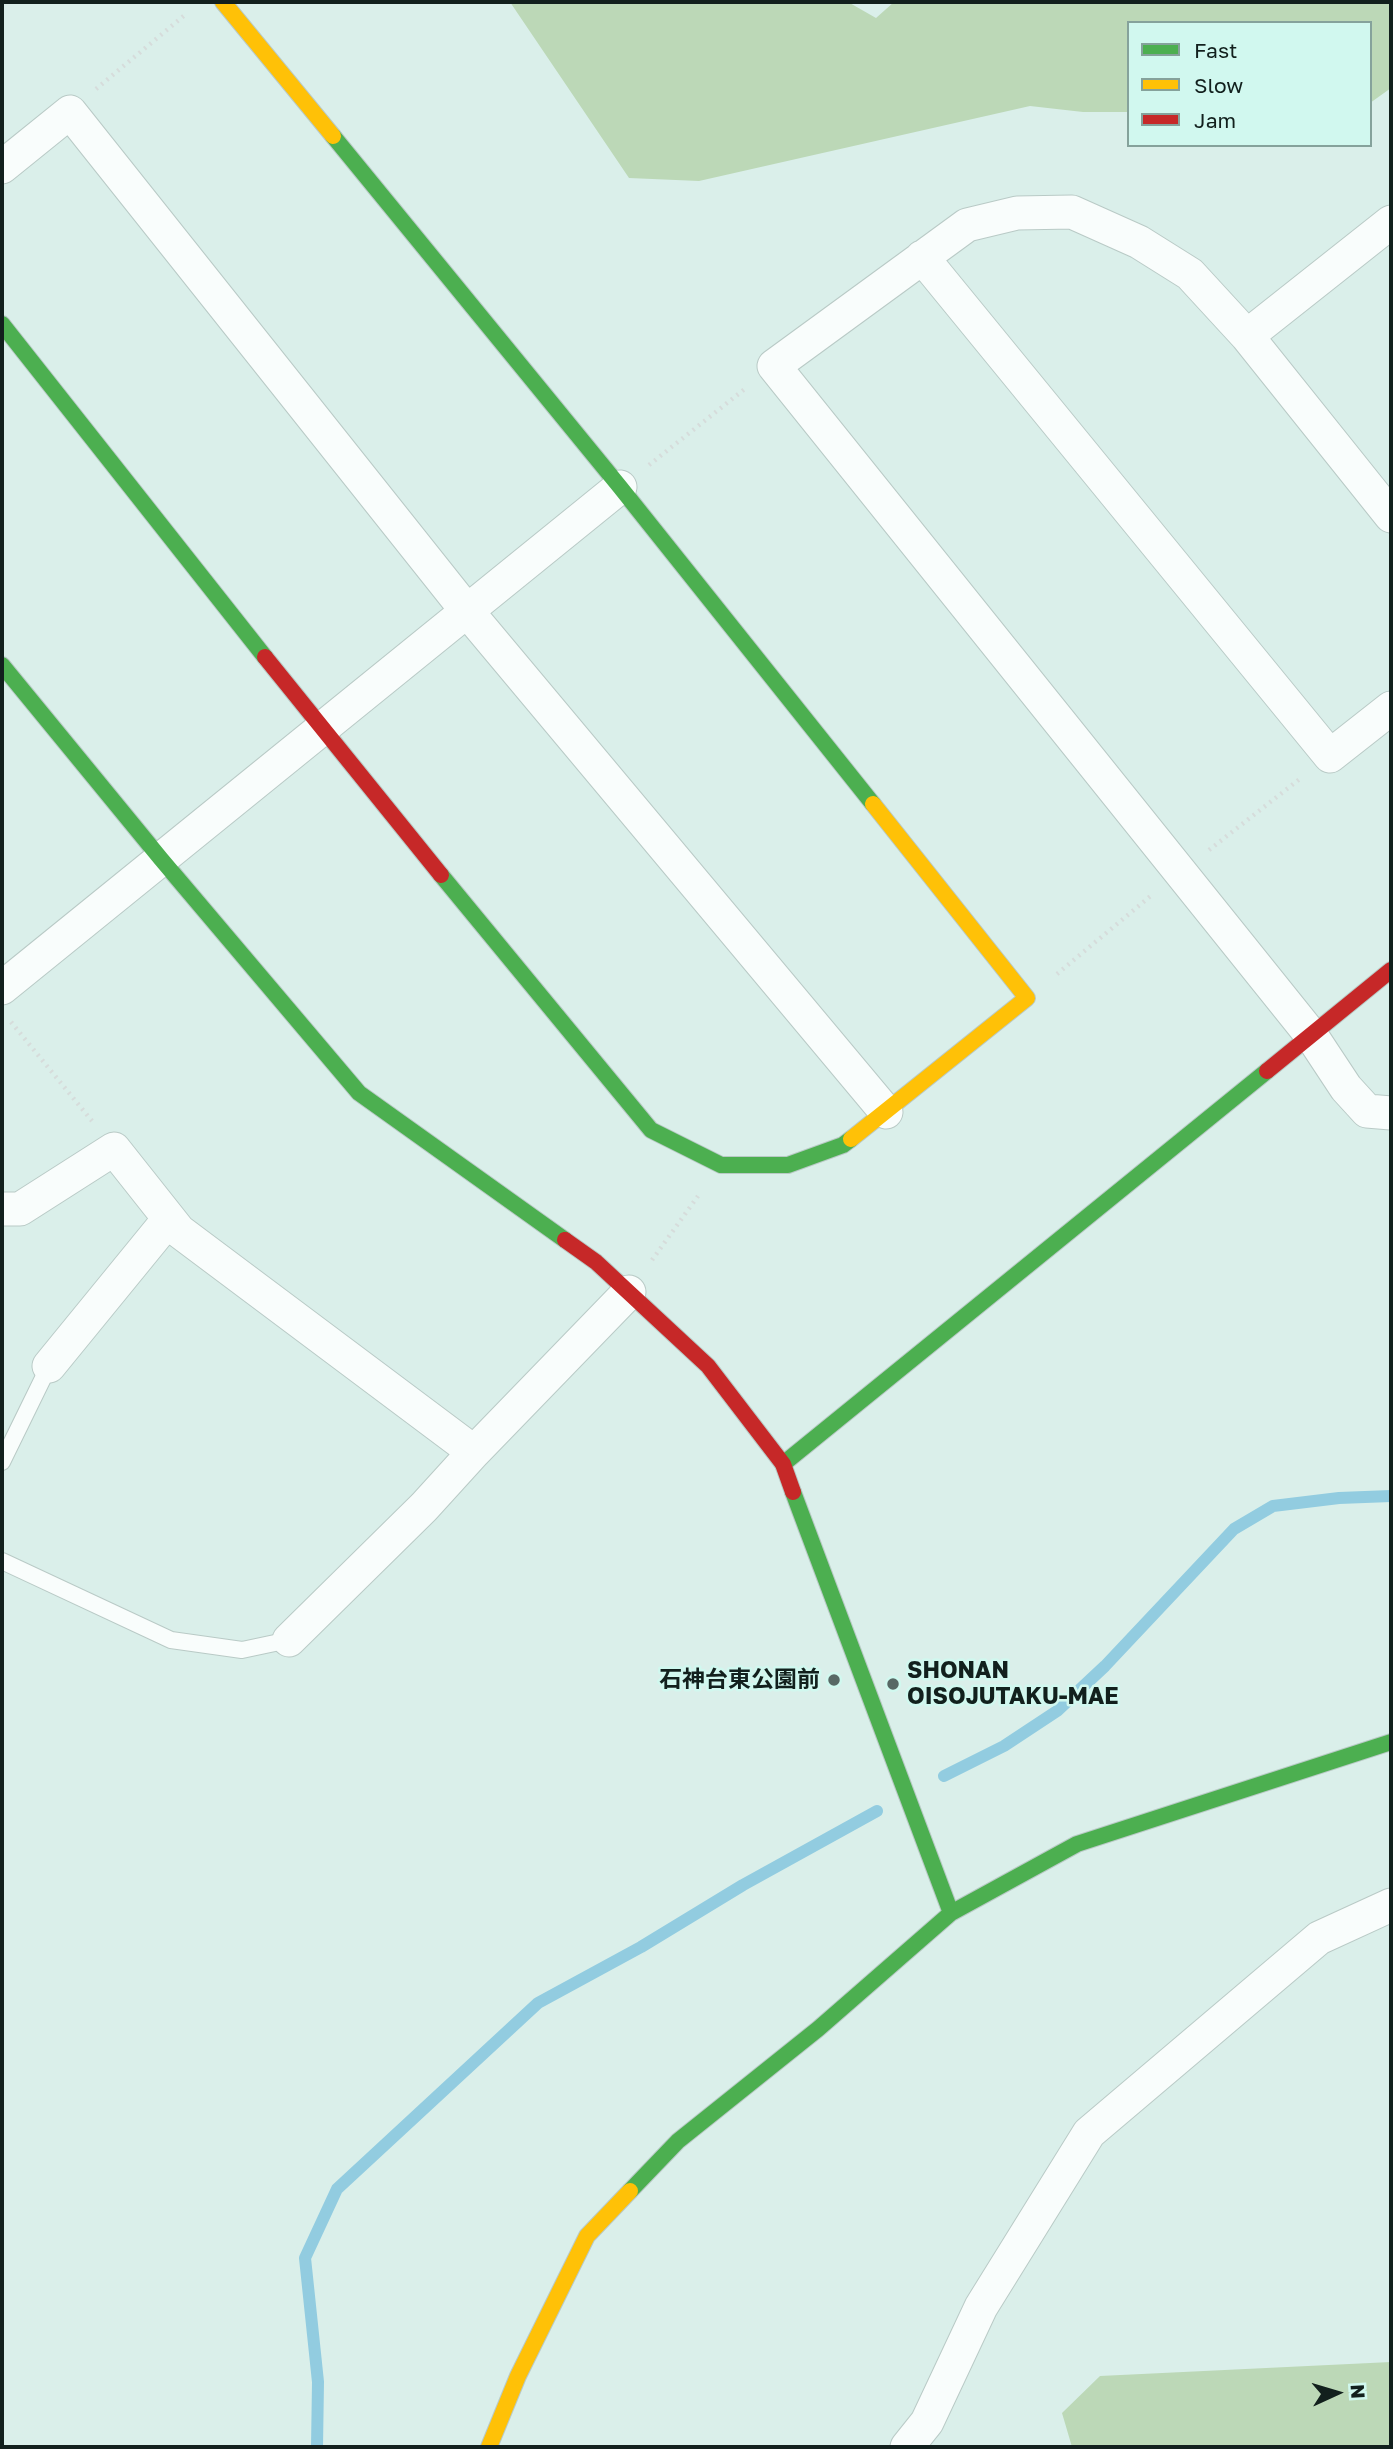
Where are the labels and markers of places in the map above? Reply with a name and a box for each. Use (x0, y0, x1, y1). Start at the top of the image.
place label: SHONAN OISOJUTAKU-MAE (907, 1657, 1119, 1711)
place label: 石神台東公園前 (659, 1666, 820, 1694)
marker: 石神台東公園前 (826, 1672, 842, 1688)
marker: SHONAN OISOJUTAKU-MAE (885, 1676, 901, 1692)

